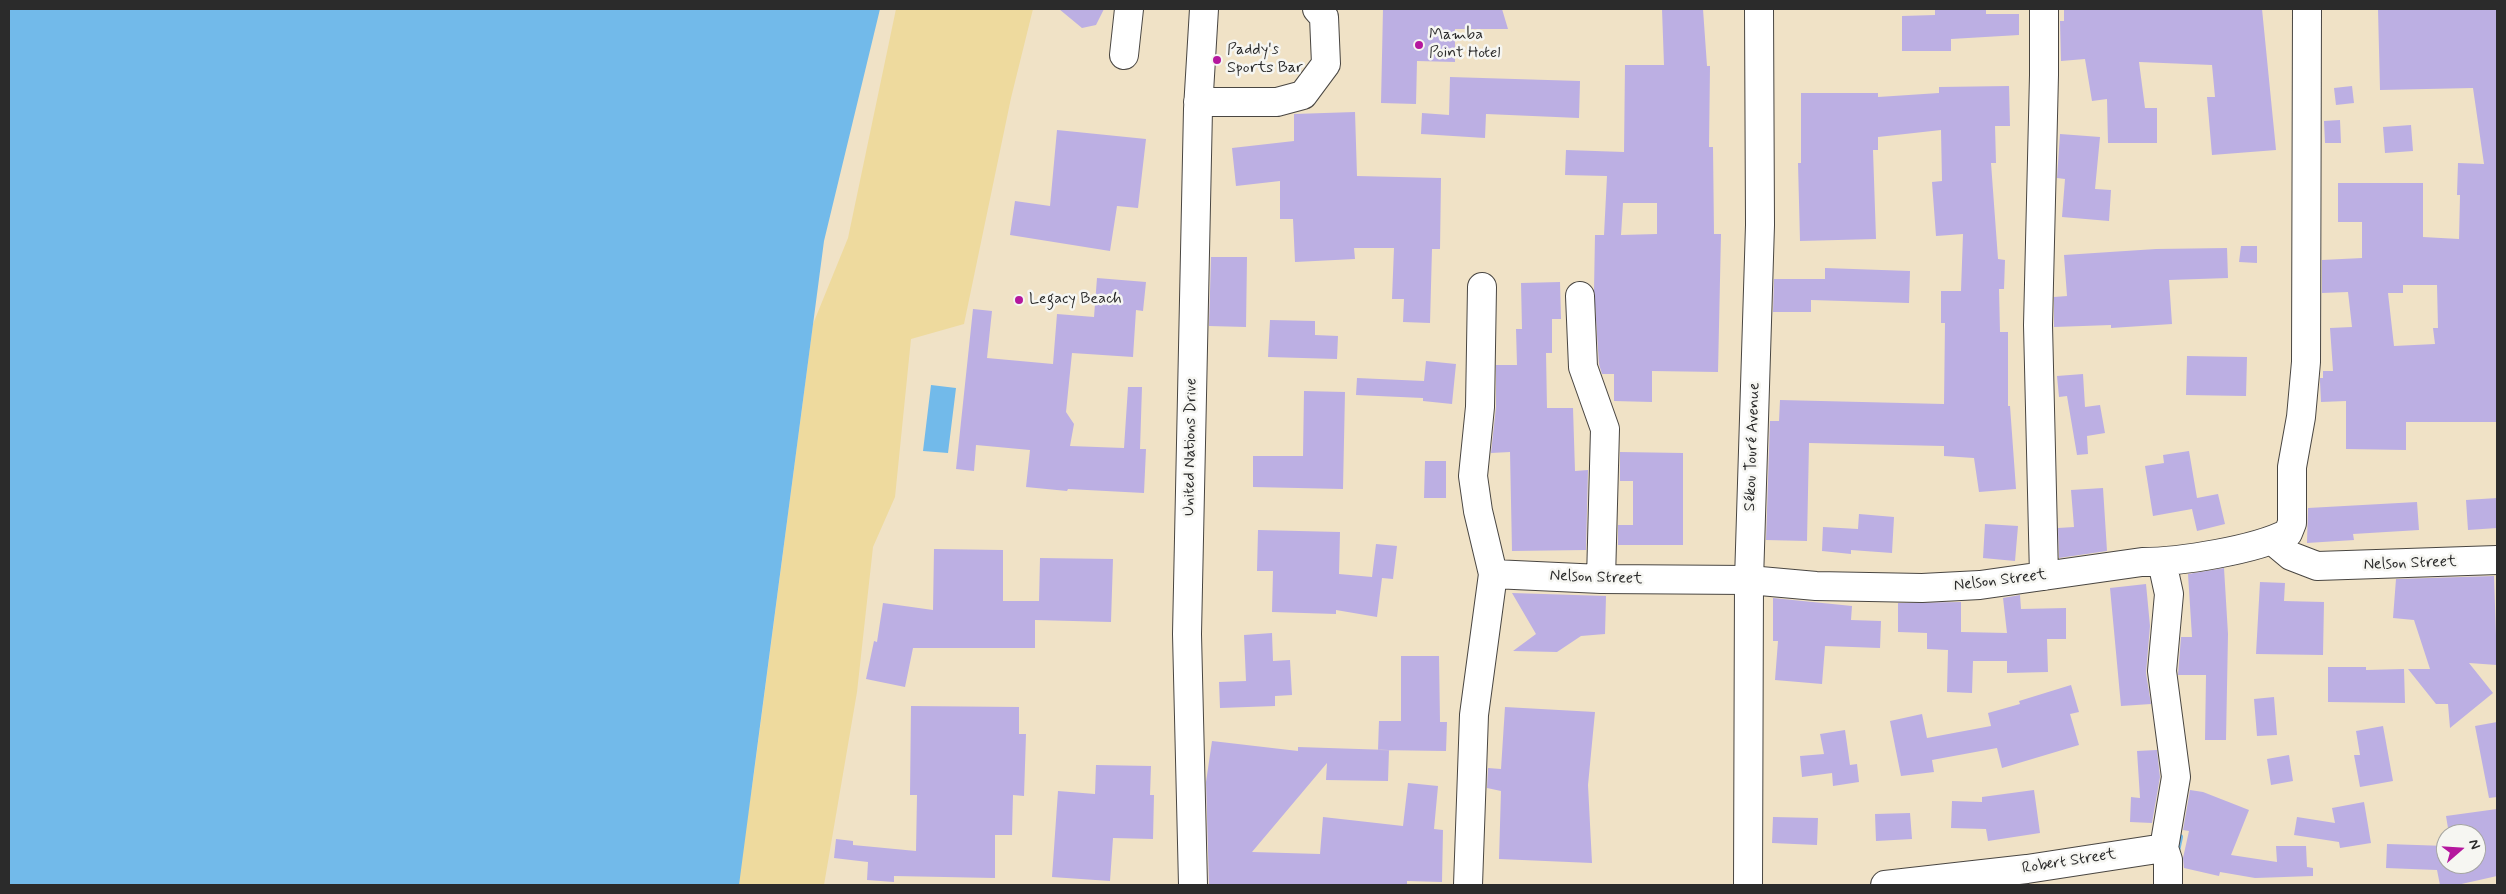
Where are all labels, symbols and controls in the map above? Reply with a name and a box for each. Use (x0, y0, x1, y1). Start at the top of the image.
place label: Mamba Point Hotel (1429, 26, 1500, 64)
marker: Mamba Point Hotel (1413, 39, 1425, 51)
place label: Paddy's Sports Bar (1227, 41, 1303, 79)
marker: Paddy's Sports Bar (1211, 54, 1223, 66)
place label: Legacy Beach (1029, 290, 1122, 310)
marker: Legacy Beach (1013, 294, 1025, 306)
street label: United Nations Drive (1180, 378, 1202, 516)
street label: Sékou Touré Avenue (1741, 382, 1765, 512)
street label: Nelson Street (2363, 553, 2457, 575)
street label: Nelson Street (1953, 566, 2047, 596)
street label: Nelson Street (1549, 567, 1643, 589)
north arrow (2436, 824, 2486, 874)
text: N (2464, 837, 2484, 852)
street label: Robert Street (2021, 845, 2117, 879)

